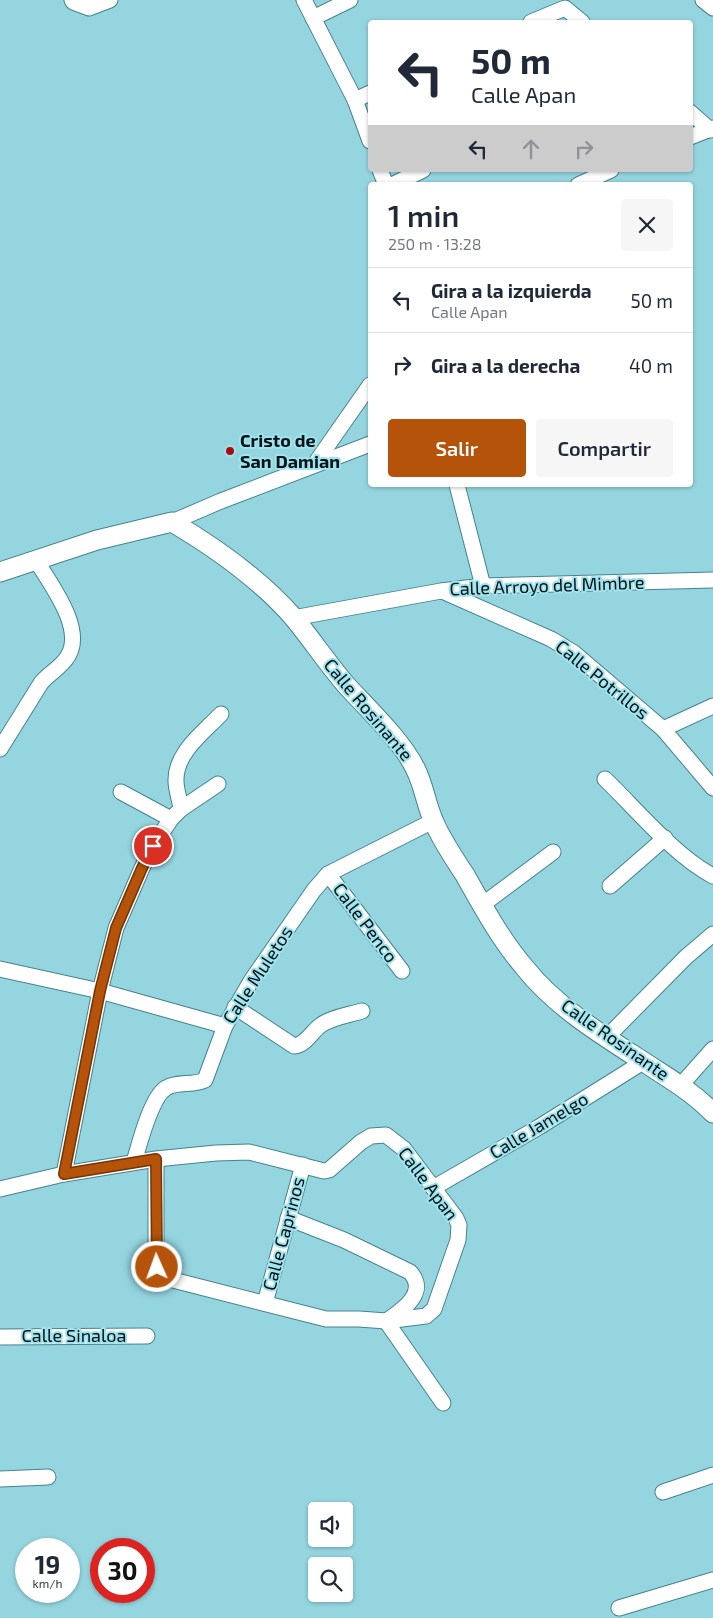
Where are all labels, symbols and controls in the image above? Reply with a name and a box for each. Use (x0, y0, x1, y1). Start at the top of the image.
text: 50 m (471, 39, 551, 81)
icon: left (388, 40, 453, 105)
text: Calle Apan (471, 81, 576, 107)
icon: left (464, 135, 492, 163)
icon: ahead (517, 135, 545, 163)
icon: right (570, 135, 598, 163)
text: 1 min (388, 197, 459, 233)
button: close (621, 199, 673, 251)
text: 250 m · 13:28 (388, 234, 481, 253)
text: Gira a la izquierda (431, 279, 592, 302)
icon: left (388, 286, 416, 314)
text: 50 m (630, 289, 673, 312)
text: Calle Apan (431, 302, 508, 321)
icon: right (388, 351, 416, 379)
text: Gira a la derecha (431, 354, 580, 377)
text: 40 m (629, 354, 673, 377)
button: Salir (388, 419, 526, 477)
button: Compartir (536, 419, 673, 477)
place label: Cristo de San Damian (240, 429, 340, 472)
marker: Cristo de San Damian (224, 445, 236, 457)
street label: Calle Arroyo del Mimbre (449, 571, 645, 599)
street label: Calle Potrillos (551, 635, 654, 724)
street label: Calle Rosinante (320, 654, 418, 765)
pin (132, 825, 174, 867)
icon: arrive (139, 832, 167, 860)
street label: Calle Penco (329, 878, 403, 967)
street label: Calle Muletos (217, 922, 297, 1027)
street label: Calle Rosinante (557, 994, 674, 1085)
street label: Calle Jamelgo (485, 1087, 592, 1163)
street label: Calle Apan (394, 1142, 463, 1224)
street label: Calle Caprinos (257, 1175, 309, 1293)
position arrow (130, 1240, 182, 1292)
street label: Calle Sinaloa (22, 1324, 126, 1346)
map controls (308, 1502, 353, 1602)
button: sound (308, 1502, 353, 1547)
speed limit sign: 30 (90, 1538, 155, 1603)
text: 19 (35, 1549, 60, 1579)
button: search (308, 1557, 353, 1602)
text: km/h (33, 1576, 62, 1590)

